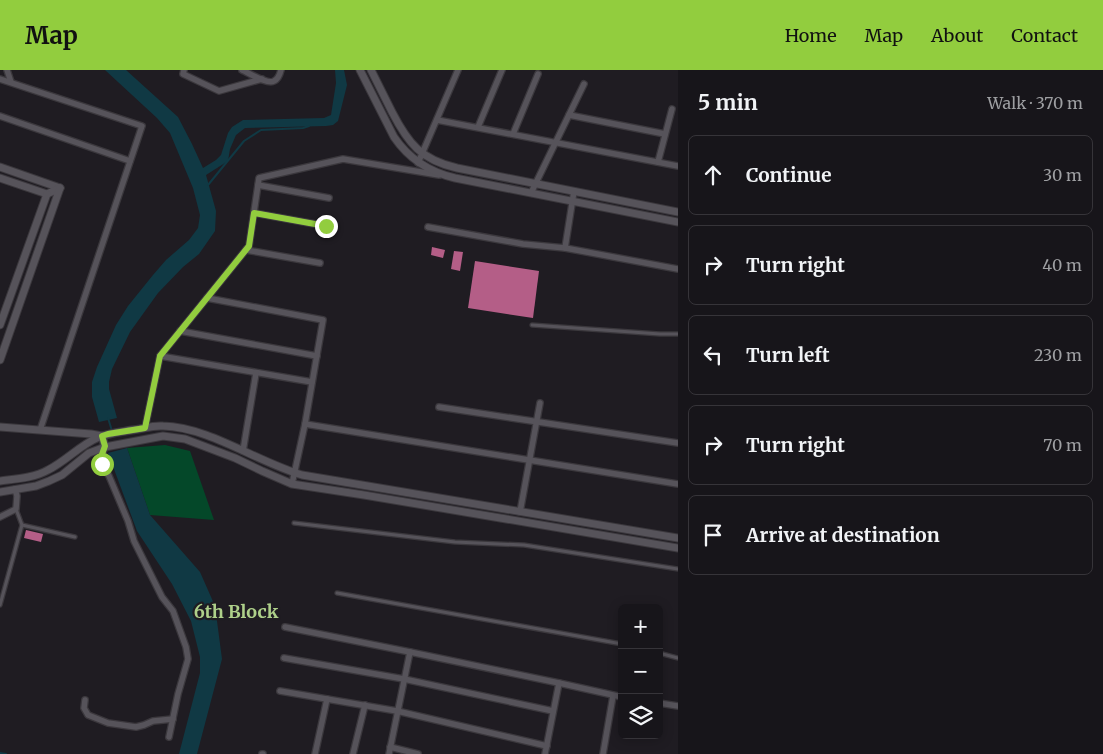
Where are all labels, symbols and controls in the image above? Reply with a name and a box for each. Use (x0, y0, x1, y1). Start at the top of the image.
text: Map (25, 20, 78, 51)
text: Home (785, 24, 837, 47)
text: Map (865, 24, 903, 47)
text: About (931, 24, 983, 47)
text: Contact (1011, 24, 1078, 47)
text: 5 min (698, 89, 758, 116)
text: Walk · 370 m (987, 93, 1083, 113)
icon: ahead (699, 161, 727, 189)
text: Continue (746, 163, 832, 187)
text: 30 m (1043, 165, 1082, 185)
route end (315, 215, 338, 238)
icon: right (699, 251, 727, 279)
text: Turn right (746, 253, 845, 277)
text: 40 m (1042, 255, 1082, 275)
icon: left (699, 341, 727, 369)
text: Turn left (746, 343, 830, 367)
text: 230 m (1034, 345, 1082, 365)
icon: right (699, 431, 727, 459)
text: Turn right (746, 433, 845, 457)
text: 70 m (1043, 435, 1082, 455)
route start (91, 453, 114, 476)
icon: arrive (699, 521, 727, 549)
text: Arrive at destination (746, 523, 940, 547)
district label: 6th Block (194, 600, 279, 623)
map controls (618, 604, 663, 739)
button: + (618, 604, 663, 649)
button: − (618, 649, 663, 694)
button: layers (618, 694, 663, 739)

